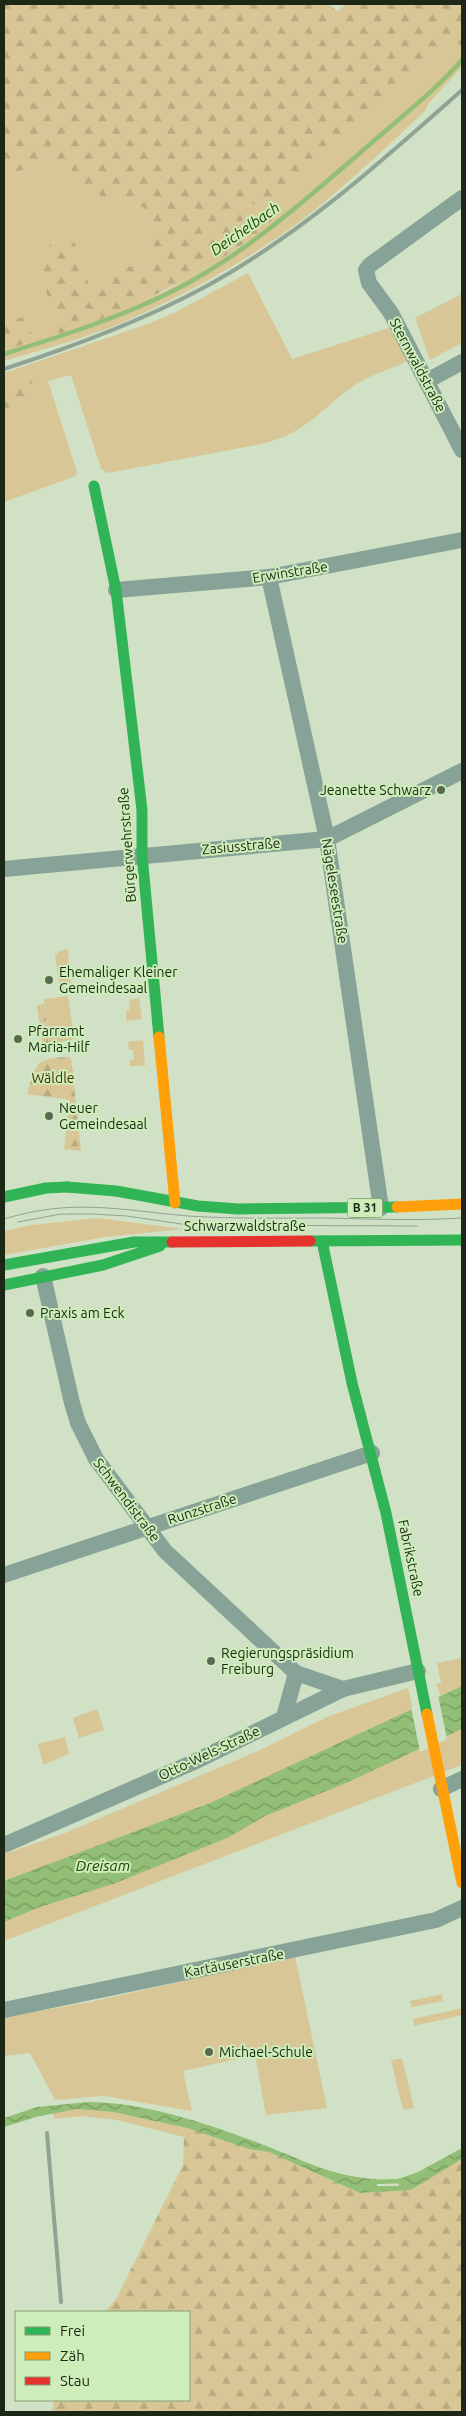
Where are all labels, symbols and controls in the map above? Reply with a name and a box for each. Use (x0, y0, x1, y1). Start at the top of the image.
water label: Deichelbach (207, 199, 283, 259)
street label: Sternwaldstraße (387, 315, 449, 415)
street label: Erwinstraße (251, 558, 329, 586)
place label: Jeanette Schwarz (320, 782, 431, 798)
marker: Jeanette Schwarz (435, 784, 447, 796)
street label: Bürgerwehrstraße (115, 787, 139, 903)
street label: Zasiusstraße (201, 835, 281, 857)
street label: Nägeleseestraße (319, 837, 351, 945)
place label: Ehemaliger Kleiner Gemeindesaal (59, 964, 178, 996)
marker: Ehemaliger Kleiner Gemeindesaal (43, 974, 55, 986)
place label: Pfarramt Maria-Hilf (28, 1023, 90, 1055)
marker: Pfarramt Maria-Hilf (12, 1033, 24, 1045)
park label: Wäldle (31, 1070, 75, 1086)
place label: Neuer Gemeindesaal (59, 1100, 148, 1132)
marker: Neuer Gemeindesaal (43, 1110, 55, 1122)
road number: B 31 (348, 1198, 382, 1218)
street label: Schwarzwaldstraße (184, 1218, 306, 1234)
place label: Praxis am Eck (40, 1305, 125, 1321)
marker: Praxis am Eck (24, 1307, 36, 1319)
street label: Schwendistraße (90, 1455, 164, 1545)
street label: Runzstraße (166, 1490, 238, 1528)
street label: Fabrikstraße (395, 1518, 427, 1598)
place label: Regierungspräsidium Freiburg (221, 1645, 354, 1677)
marker: Regierungspräsidium Freiburg (205, 1655, 217, 1667)
street label: Otto-Wels-Straße (156, 1723, 262, 1783)
water label: Dreisam (76, 1857, 130, 1874)
street label: Kartäuserstraße (183, 1946, 285, 1980)
place label: Michael-Schule (219, 2044, 313, 2060)
marker: Michael-Schule (203, 2046, 215, 2058)
legend (15, 2311, 190, 2401)
text: Frei (60, 2322, 85, 2339)
text: Zäh (60, 2347, 85, 2364)
text: Stau (60, 2372, 90, 2389)

